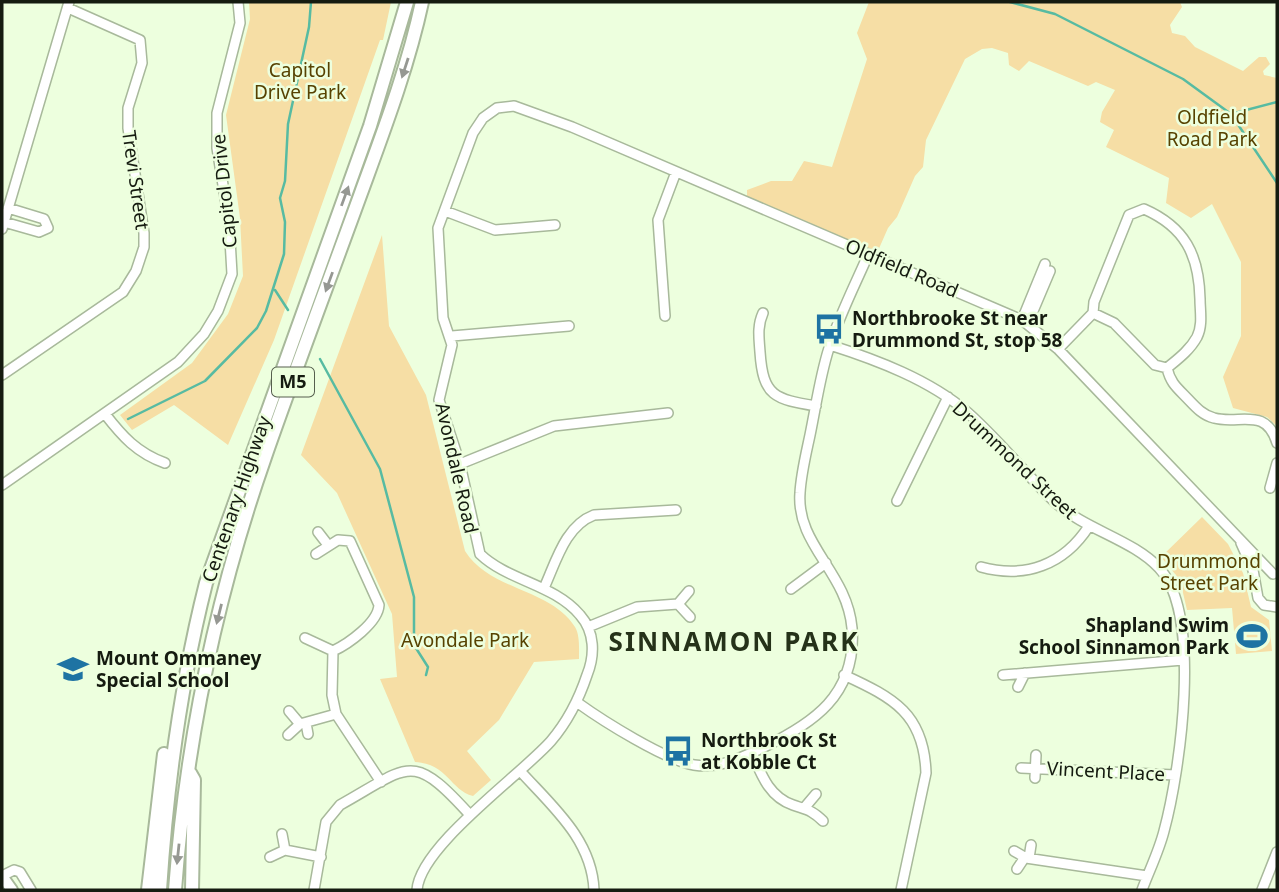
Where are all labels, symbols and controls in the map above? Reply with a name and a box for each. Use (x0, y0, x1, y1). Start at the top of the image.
park label: Capitol Drive Park (254, 57, 346, 105)
one-way arrow (399, 57, 410, 78)
park label: Oldfield Road Park (1167, 104, 1257, 152)
street label: Trevi Street (116, 129, 156, 231)
street label: Capitol Drive (205, 133, 243, 249)
one-way arrow (339, 186, 350, 207)
street label: Oldfield Road (841, 232, 963, 304)
one-way arrow (323, 272, 334, 293)
place label: Northbrooke St near Drummond St, stop 58 (852, 305, 1063, 353)
bus stop icon: Northbrooke St near Drummond St, stop 58 (812, 312, 846, 346)
road number: M5 (272, 368, 314, 396)
street label: Drummond Street (947, 395, 1083, 525)
street label: Avondale Road (429, 400, 485, 536)
street label: Centenary Highway (195, 412, 277, 586)
park label: Drummond Street Park (1157, 548, 1261, 596)
one-way arrow (213, 603, 224, 625)
place label: Shapland Swim School Sinnamon Park (1019, 612, 1229, 660)
sports icon: Shapland Swim School Sinnamon Park (1235, 619, 1269, 653)
district label: SINNAMON PARK (609, 623, 859, 659)
park label: Avondale Park (401, 627, 529, 653)
place label: Mount Ommaney Special School (96, 645, 261, 693)
school or university icon: Mount Ommaney Special School (56, 652, 90, 686)
place label: Northbrook St at Kobble Ct (701, 727, 837, 775)
bus stop icon: Northbrook St at Kobble Ct (661, 734, 695, 768)
street label: Vincent Place (1046, 755, 1166, 787)
one-way arrow (172, 843, 183, 865)

